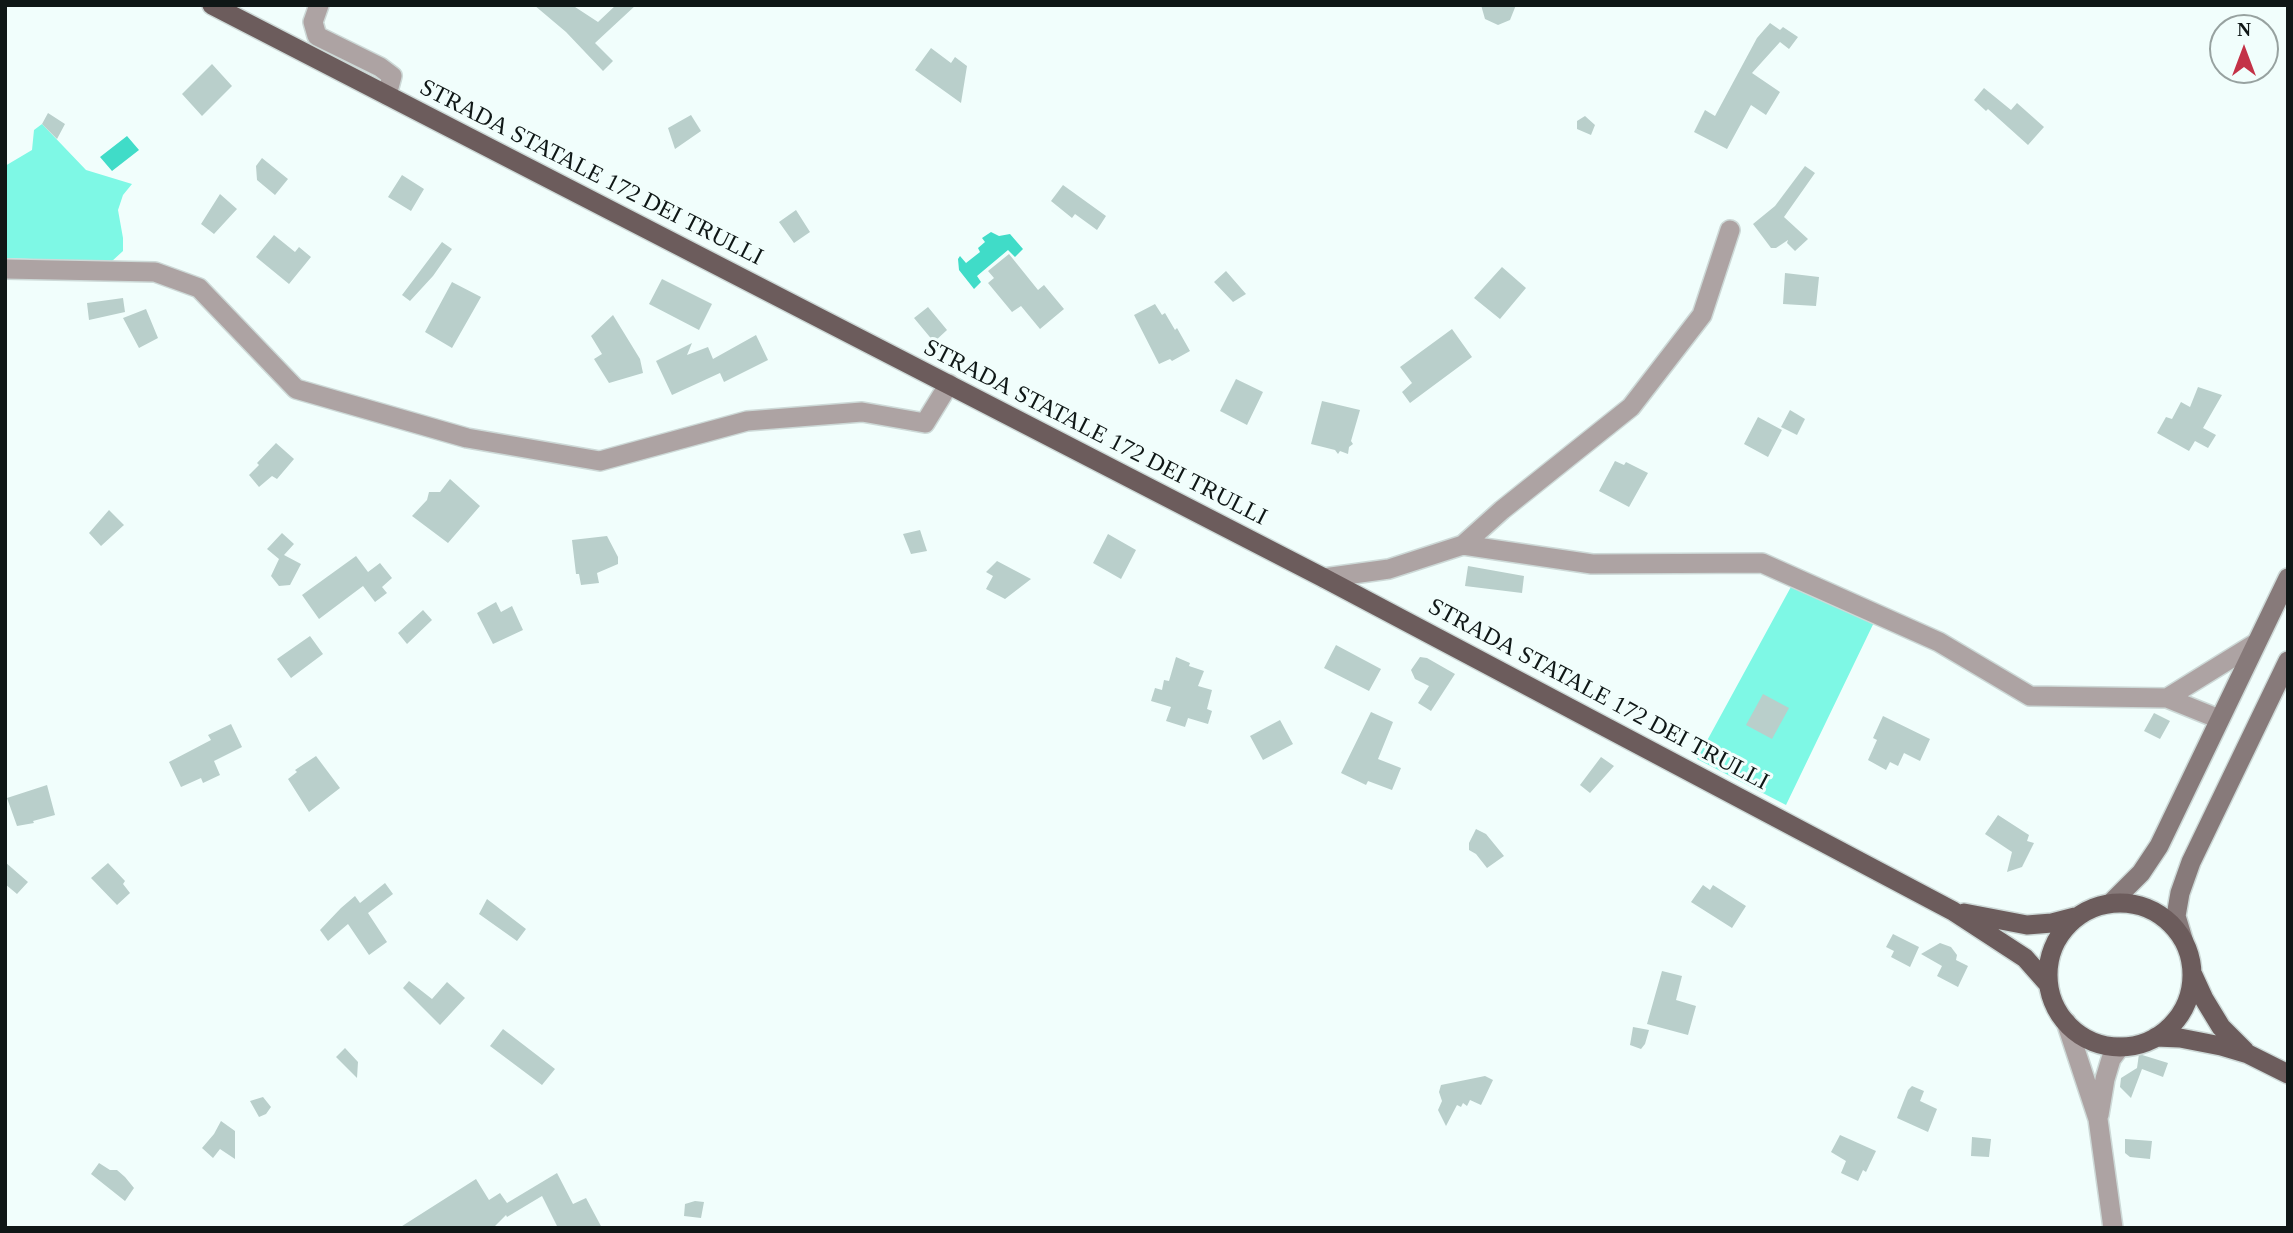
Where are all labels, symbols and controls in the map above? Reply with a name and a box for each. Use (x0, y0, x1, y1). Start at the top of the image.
north arrow (2209, 14, 2279, 84)
text: N (2237, 19, 2251, 40)
street label: STRADA STATALE 172 DEI TRULLI (415, 74, 767, 272)
street label: STRADA STATALE 172 DEI TRULLI (919, 334, 1271, 532)
street label: STRADA STATALE 172 DEI TRULLI (1423, 593, 1773, 797)

